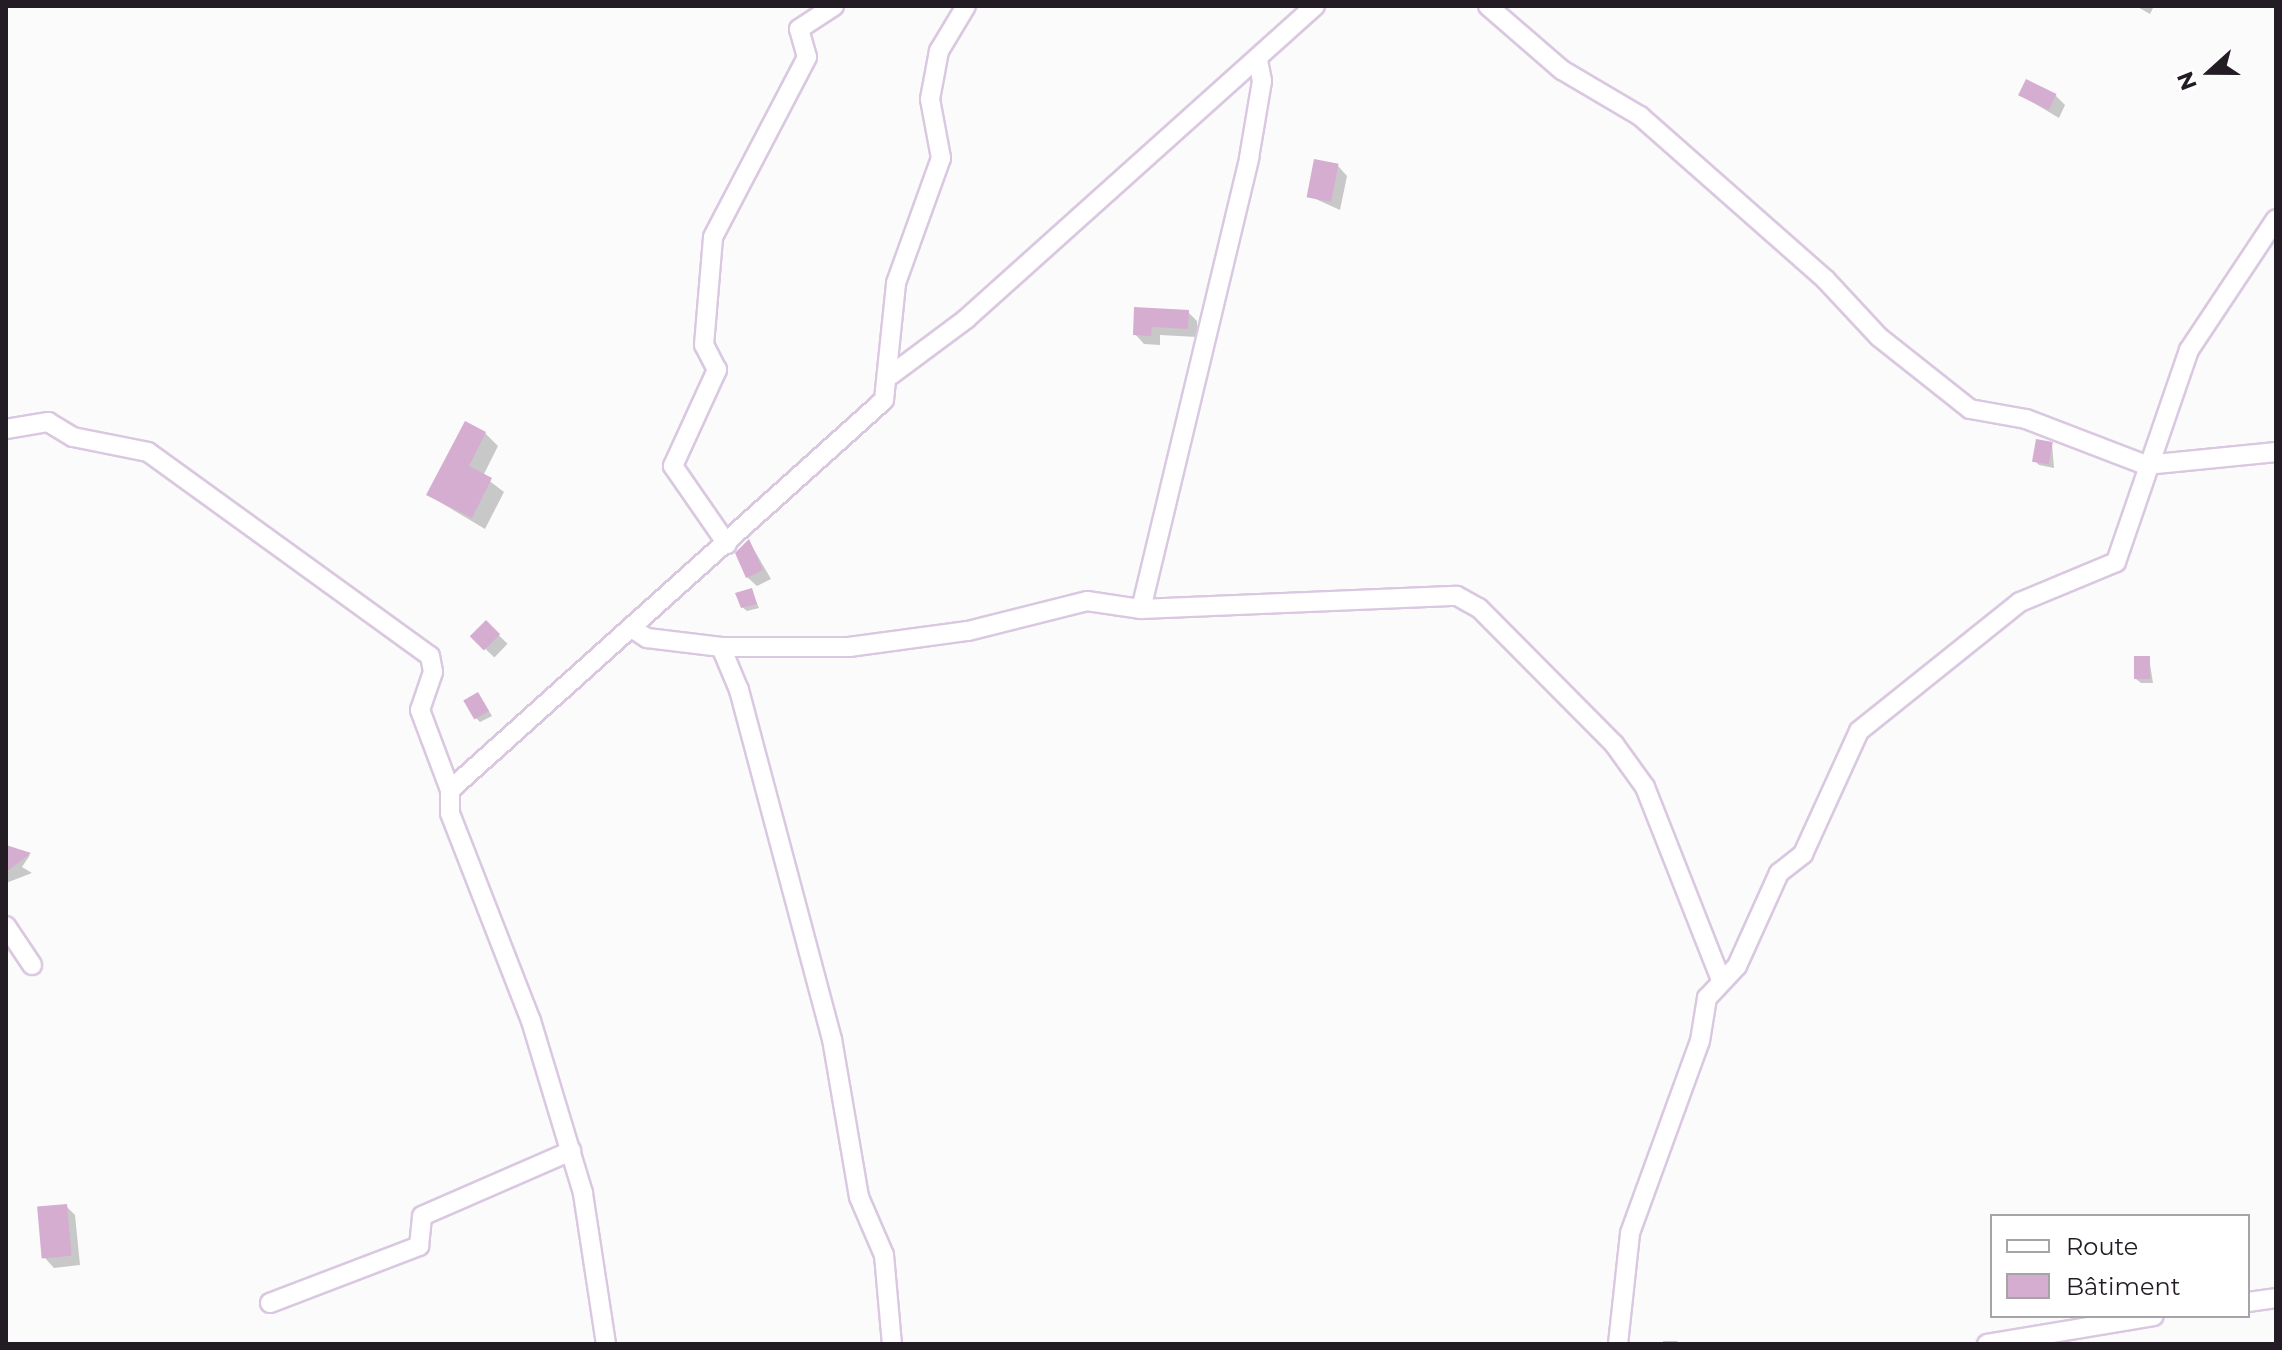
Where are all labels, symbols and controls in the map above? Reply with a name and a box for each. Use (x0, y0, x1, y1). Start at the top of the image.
north arrow (2170, 32, 2250, 112)
text: N (2171, 68, 2203, 94)
legend (1990, 1214, 2250, 1318)
text: Route (2066, 1232, 2138, 1261)
text: Bâtiment (2066, 1272, 2180, 1301)

